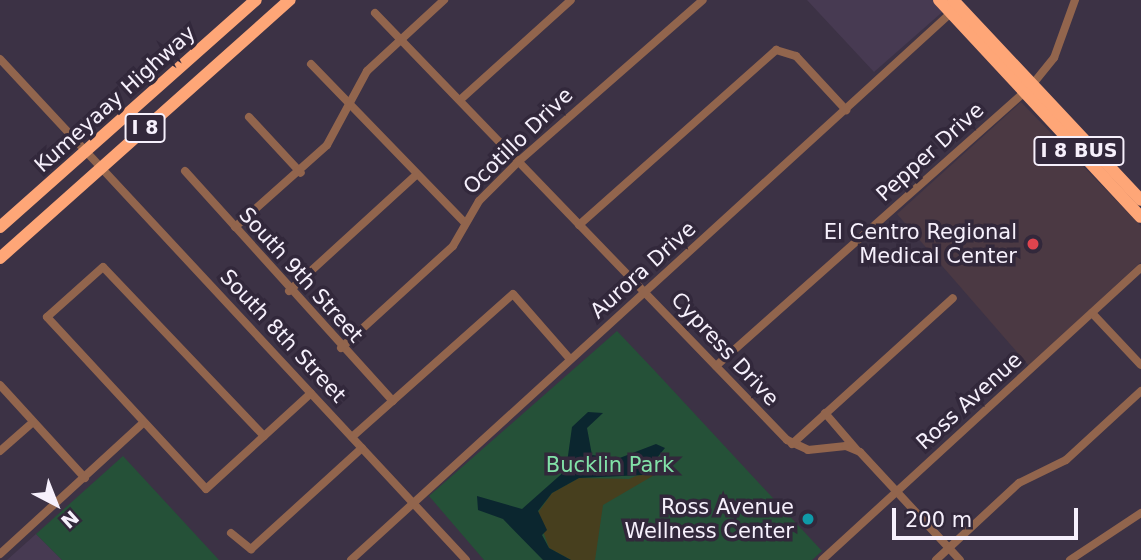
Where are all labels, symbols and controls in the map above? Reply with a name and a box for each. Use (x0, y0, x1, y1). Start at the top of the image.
street label: Kumeyaay Highway (29, 20, 201, 178)
street label: Ocotillo Drive (458, 83, 578, 199)
street label: Pepper Drive (871, 97, 989, 207)
road number: I 8 (124, 112, 166, 144)
road number: I 8 BUS (1032, 136, 1126, 167)
street label: South 9th Street (234, 202, 368, 348)
street label: Aurora Drive (585, 216, 701, 324)
place label: El Centro Regional Medical Center (824, 219, 1017, 269)
marker: El Centro Regional Medical Center (1023, 234, 1043, 254)
street label: South 8th Street (215, 264, 351, 408)
street label: Cypress Drive (666, 287, 784, 411)
street label: Ross Avenue (911, 347, 1027, 455)
park label: Bucklin Park (546, 452, 674, 478)
north arrow (21, 469, 91, 539)
place label: Ross Avenue Wellness Center (624, 494, 794, 544)
scale bar (896, 494, 1082, 538)
text: N (57, 506, 83, 533)
text: 200 m (905, 508, 972, 532)
marker: Ross Avenue Wellness Center (800, 511, 816, 527)

